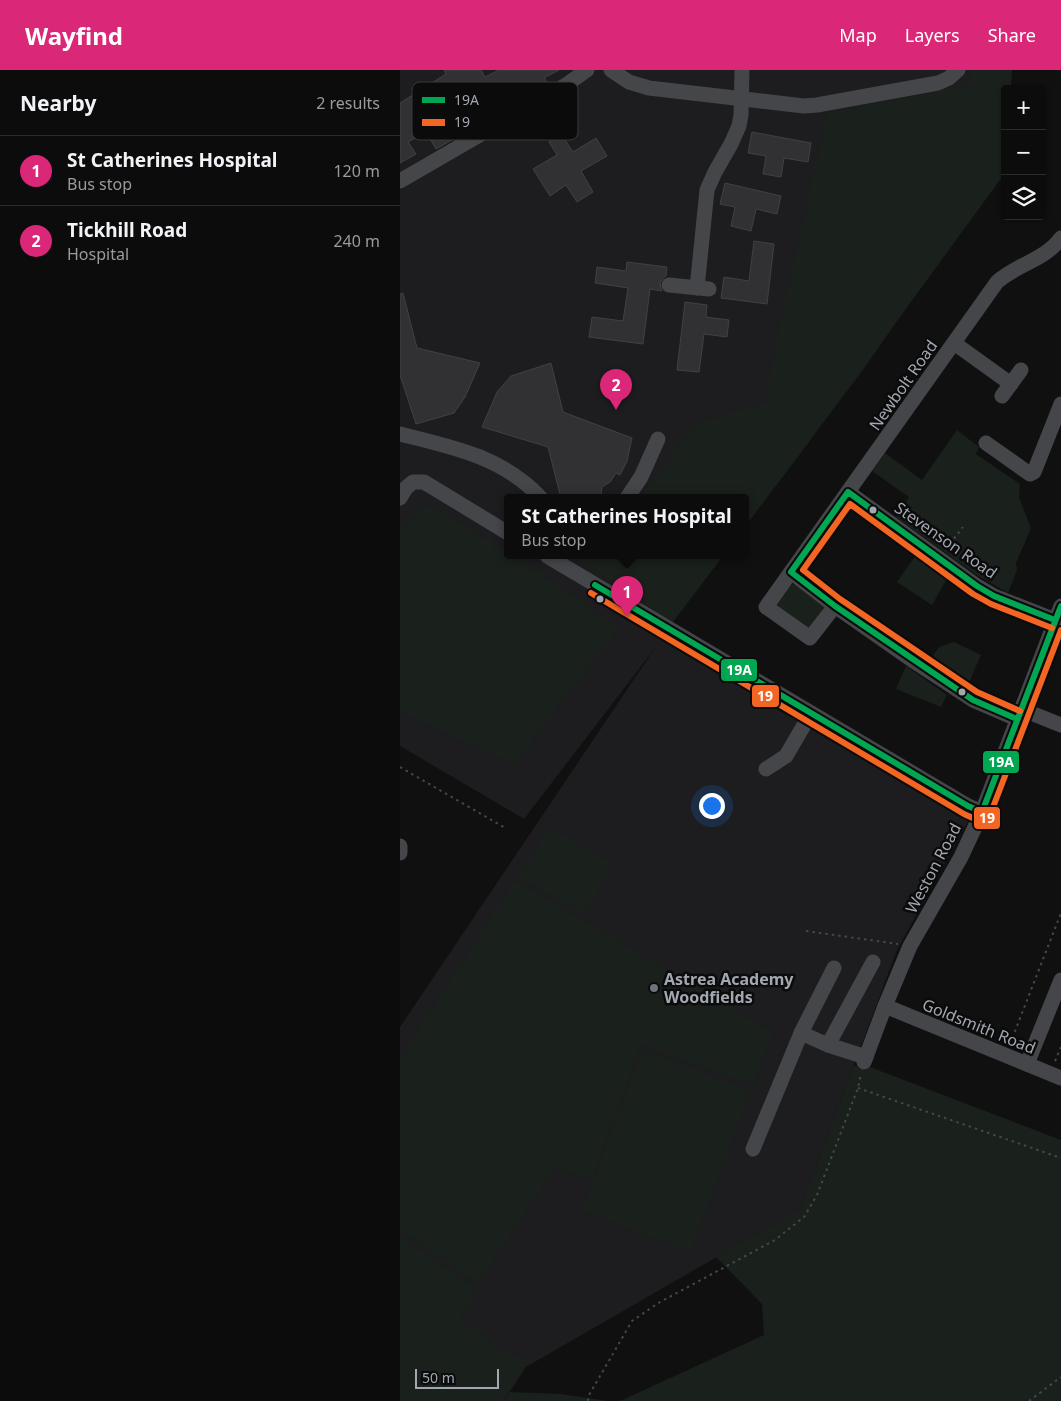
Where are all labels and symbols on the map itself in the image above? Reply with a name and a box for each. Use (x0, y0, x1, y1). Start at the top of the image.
legend (412, 82, 578, 140)
text: 19A (454, 90, 479, 109)
text: 19 (454, 112, 470, 131)
street label: Newbolt Road (864, 335, 942, 435)
pin: 2 (600, 369, 632, 410)
street label: Stevenson Road (890, 497, 1002, 583)
unlabelled marker (868, 505, 878, 515)
pin: 1 (611, 576, 643, 617)
unlabelled marker (595, 594, 605, 604)
line badge: 19A (720, 658, 758, 682)
text: 19A (726, 660, 752, 679)
line badge: 19 (751, 684, 780, 708)
text: 19 (757, 686, 773, 705)
unlabelled marker (957, 687, 967, 697)
line badge: 19A (982, 750, 1020, 774)
text: 19A (988, 752, 1014, 771)
your location (699, 793, 725, 819)
line badge: 19 (973, 806, 1001, 830)
text: 19 (979, 808, 995, 827)
street label: Weston Road (900, 819, 966, 917)
place label: Astrea Academy Woodfields (664, 968, 794, 1008)
marker: Astrea Academy Woodfields (648, 982, 660, 994)
street label: Goldsmith Road (919, 993, 1039, 1059)
scale bar (415, 1366, 499, 1389)

